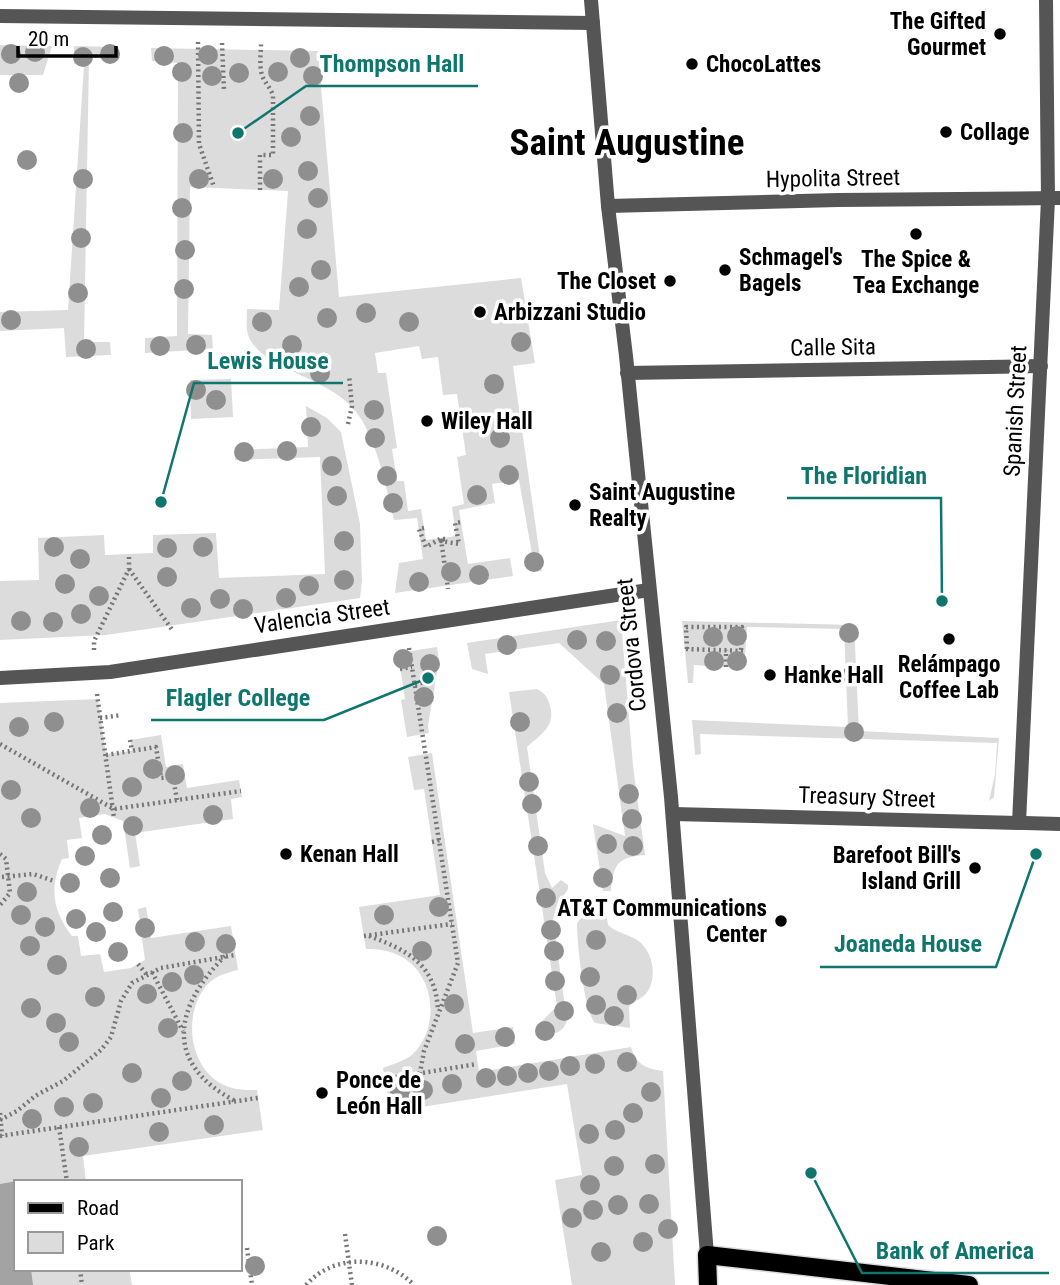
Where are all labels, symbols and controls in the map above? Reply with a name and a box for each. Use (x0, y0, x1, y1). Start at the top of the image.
place label: The Gifted Gourmet (890, 8, 986, 61)
scale bar (18, 14, 116, 58)
marker: The Gifted Gourmet (992, 26, 1008, 42)
text: 20 m (28, 27, 69, 51)
callout: Thompson Hall (306, 41, 478, 86)
text: Thompson Hall (320, 50, 464, 78)
place label: ChocoLattes (706, 51, 821, 78)
marker: ChocoLattes (684, 56, 700, 72)
place label: Collage (960, 119, 1030, 146)
district label: Saint Augustine (509, 121, 745, 164)
marker: Collage (938, 124, 954, 140)
street label: Hypolita Street (766, 164, 900, 193)
marker: The Spice & Tea Exchange (908, 226, 924, 242)
place label: Schmagel's Bagels (739, 244, 843, 297)
place label: The Spice & Tea Exchange (853, 246, 979, 299)
marker: Schmagel's Bagels (717, 262, 733, 278)
place label: The Closet (557, 268, 656, 295)
marker: The Closet (662, 273, 678, 289)
place label: Arbizzani Studio (494, 299, 646, 326)
marker: Arbizzani Studio (472, 304, 488, 320)
street label: Calle Sita (790, 333, 876, 362)
callout: Lewis House (194, 338, 343, 383)
street label: Spanish Street (999, 345, 1032, 477)
text: Lewis House (207, 347, 329, 375)
place label: Wiley Hall (441, 408, 533, 435)
marker: Wiley Hall (419, 413, 435, 429)
callout: The Floridian (787, 453, 941, 498)
text: The Floridian (801, 462, 927, 490)
place label: Saint Augustine Realty (589, 479, 735, 532)
marker: Saint Augustine Realty (567, 497, 583, 513)
street label: Cordova Street (611, 577, 652, 713)
street label: Valencia Street (253, 594, 392, 639)
marker: Relámpago Coffee Lab (941, 631, 957, 647)
place label: Relámpago Coffee Lab (898, 651, 1000, 704)
place label: Hanke Hall (784, 662, 884, 689)
marker: Hanke Hall (762, 667, 778, 683)
callout: Flagler College (151, 675, 324, 720)
text: Flagler College (166, 684, 310, 712)
street label: Treasury Street (798, 782, 936, 813)
place label: Kenan Hall (300, 841, 399, 868)
place label: Barefoot Bill's Island Grill (833, 842, 961, 895)
marker: Kenan Hall (278, 846, 294, 862)
marker: Barefoot Bill's Island Grill (967, 860, 983, 876)
place label: AT&T Communications Center (557, 895, 767, 948)
marker: AT&T Communications Center (773, 913, 789, 929)
callout: Joaneda House (820, 922, 996, 967)
text: Joaneda House (834, 930, 982, 958)
place label: Ponce de León Hall (336, 1067, 423, 1120)
marker: Ponce de León Hall (314, 1085, 330, 1101)
legend (14, 1180, 242, 1271)
text: Road (77, 1196, 119, 1220)
callout: Bank of America (862, 1228, 1049, 1273)
text: Park (77, 1231, 115, 1255)
text: Bank of America (876, 1237, 1034, 1265)

